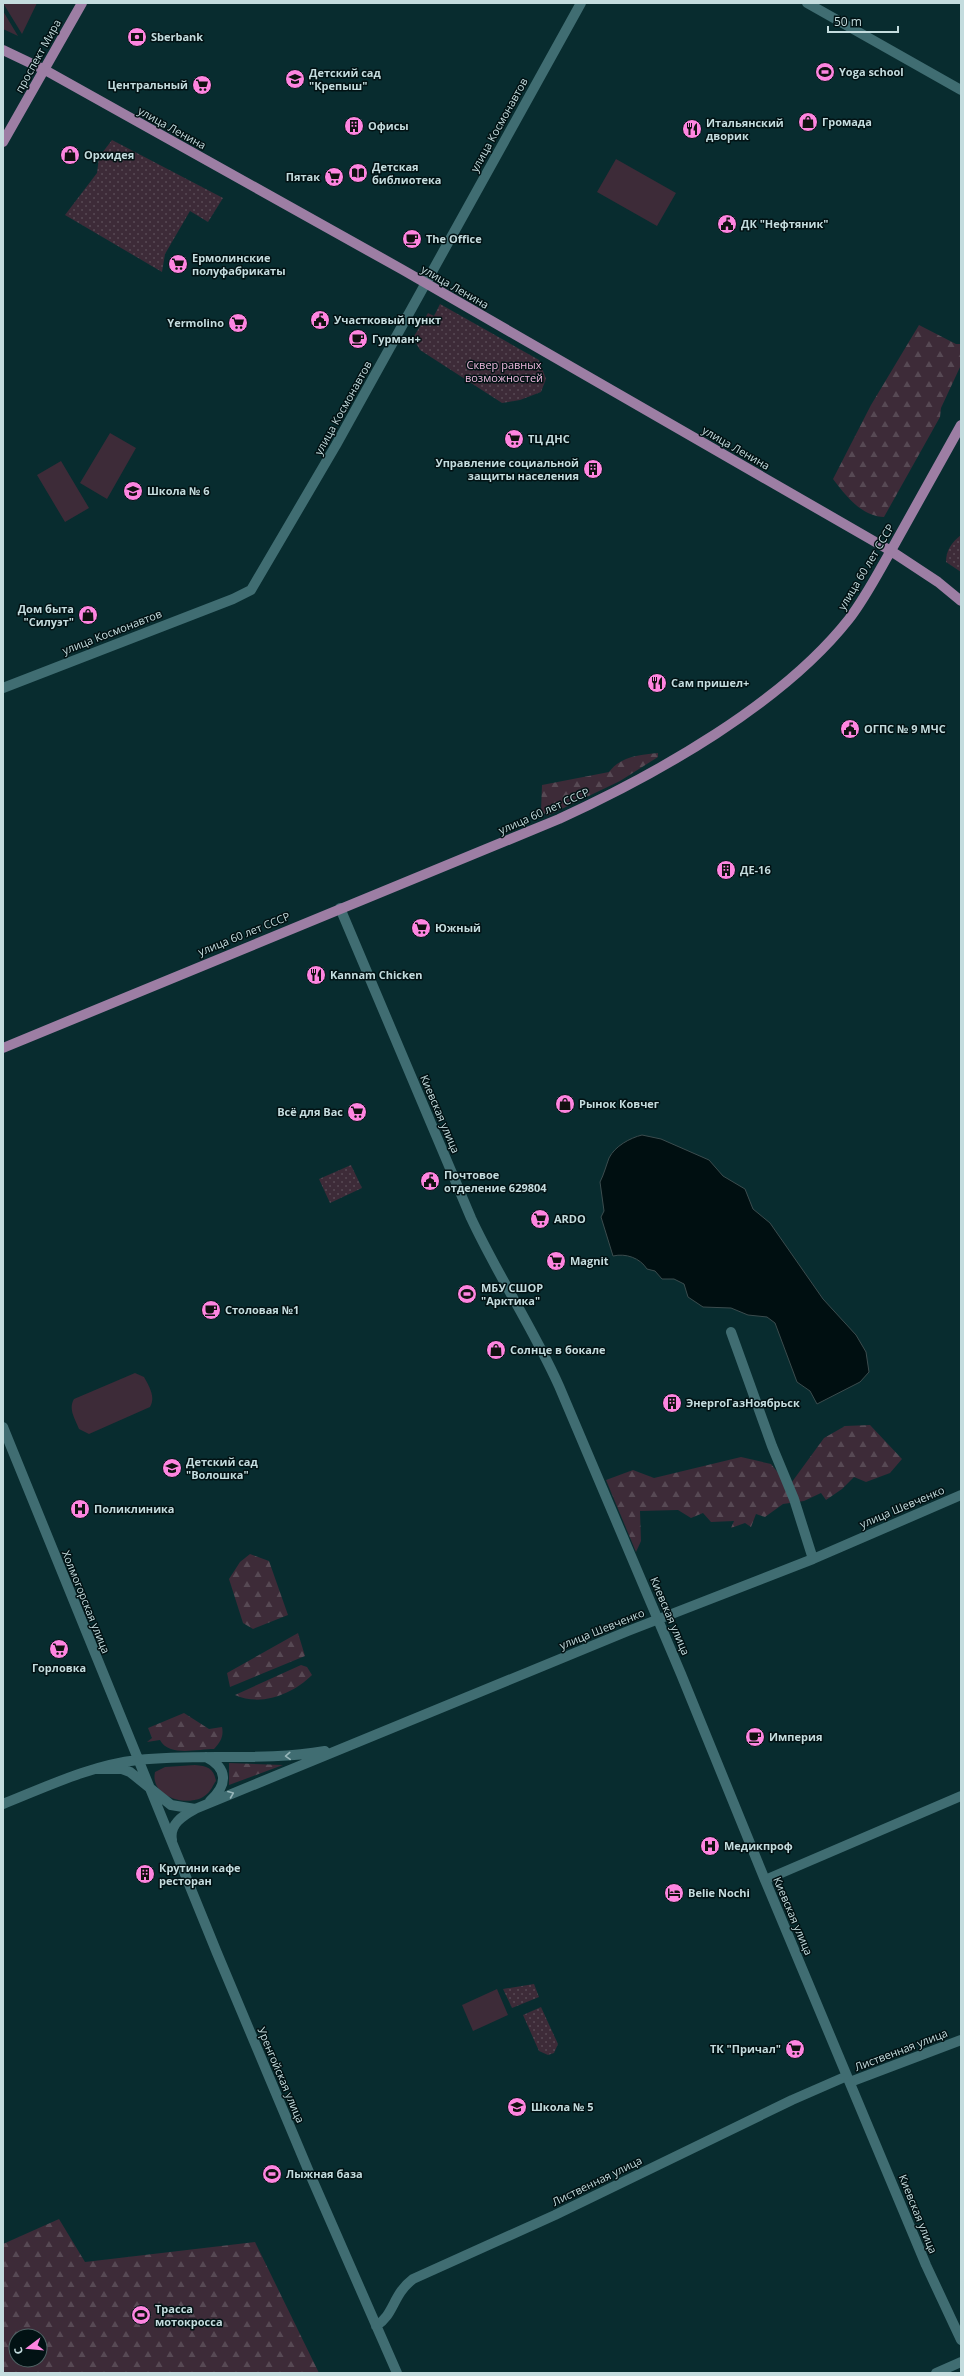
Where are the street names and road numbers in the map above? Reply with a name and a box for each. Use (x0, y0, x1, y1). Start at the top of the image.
street label: проспект Мира (11, 16, 64, 95)
street label: улица Космонавтов (466, 75, 531, 175)
street label: улица Ленина (136, 103, 209, 152)
street label: улица Ленина (419, 261, 492, 312)
street label: улица Космонавтов (310, 358, 375, 458)
street label: улица Ленина (700, 422, 773, 473)
street label: улица 60 лет СССР (834, 521, 897, 613)
street label: улица Космонавтов (60, 606, 164, 657)
street label: улица 60 лет СССР (496, 784, 592, 837)
street label: улица 60 лет СССР (196, 908, 292, 959)
street label: Киевская улица (417, 1072, 464, 1155)
street label: улица Шевченко (857, 1482, 947, 1531)
street label: Холмогорская улица (59, 1548, 114, 1656)
street label: Киевская улица (647, 1574, 694, 1657)
street label: улица Шевченко (557, 1604, 647, 1652)
street label: Киевская улица (770, 1874, 817, 1957)
street label: Уренгойская улица (254, 2025, 308, 2125)
street label: Лиственная улица (852, 2025, 949, 2074)
street label: Лиственная улица (549, 2152, 644, 2209)
street label: Киевская улица (896, 2172, 941, 2256)

